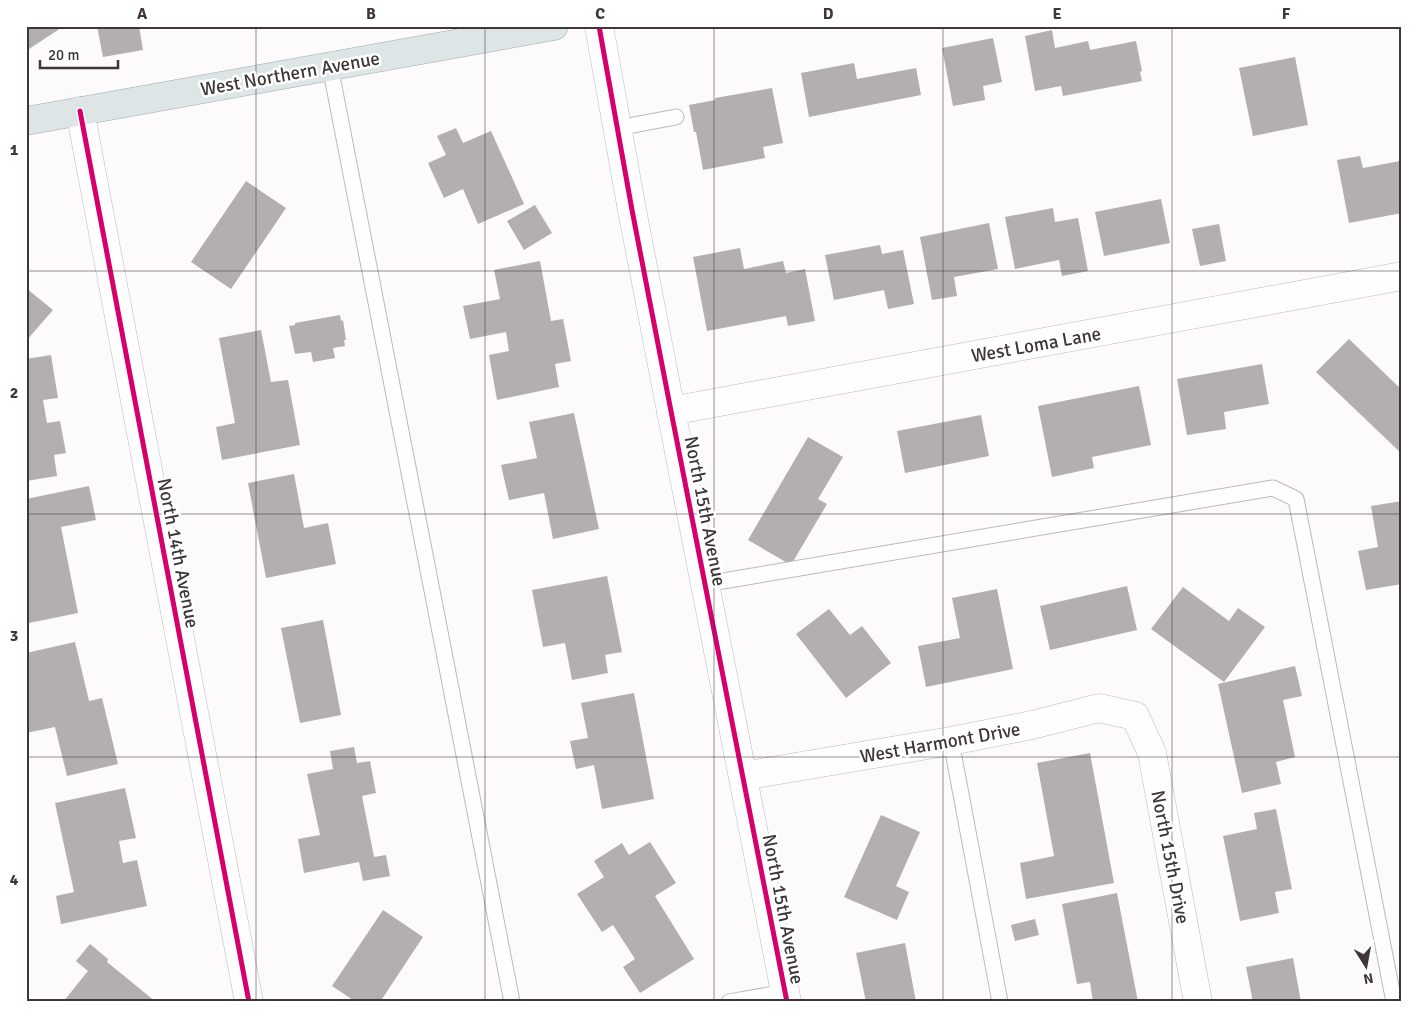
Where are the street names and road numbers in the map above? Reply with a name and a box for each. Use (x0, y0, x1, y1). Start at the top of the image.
street label: West Northern Avenue (199, 46, 382, 102)
street label: West Loma Lane (969, 322, 1103, 368)
street label: North 15th Avenue (679, 434, 731, 588)
street label: North 14th Avenue (152, 476, 204, 630)
street label: West Harmont Drive (858, 717, 1022, 769)
street label: North 15th Drive (1145, 788, 1195, 926)
street label: North 15th Avenue (757, 832, 809, 986)

